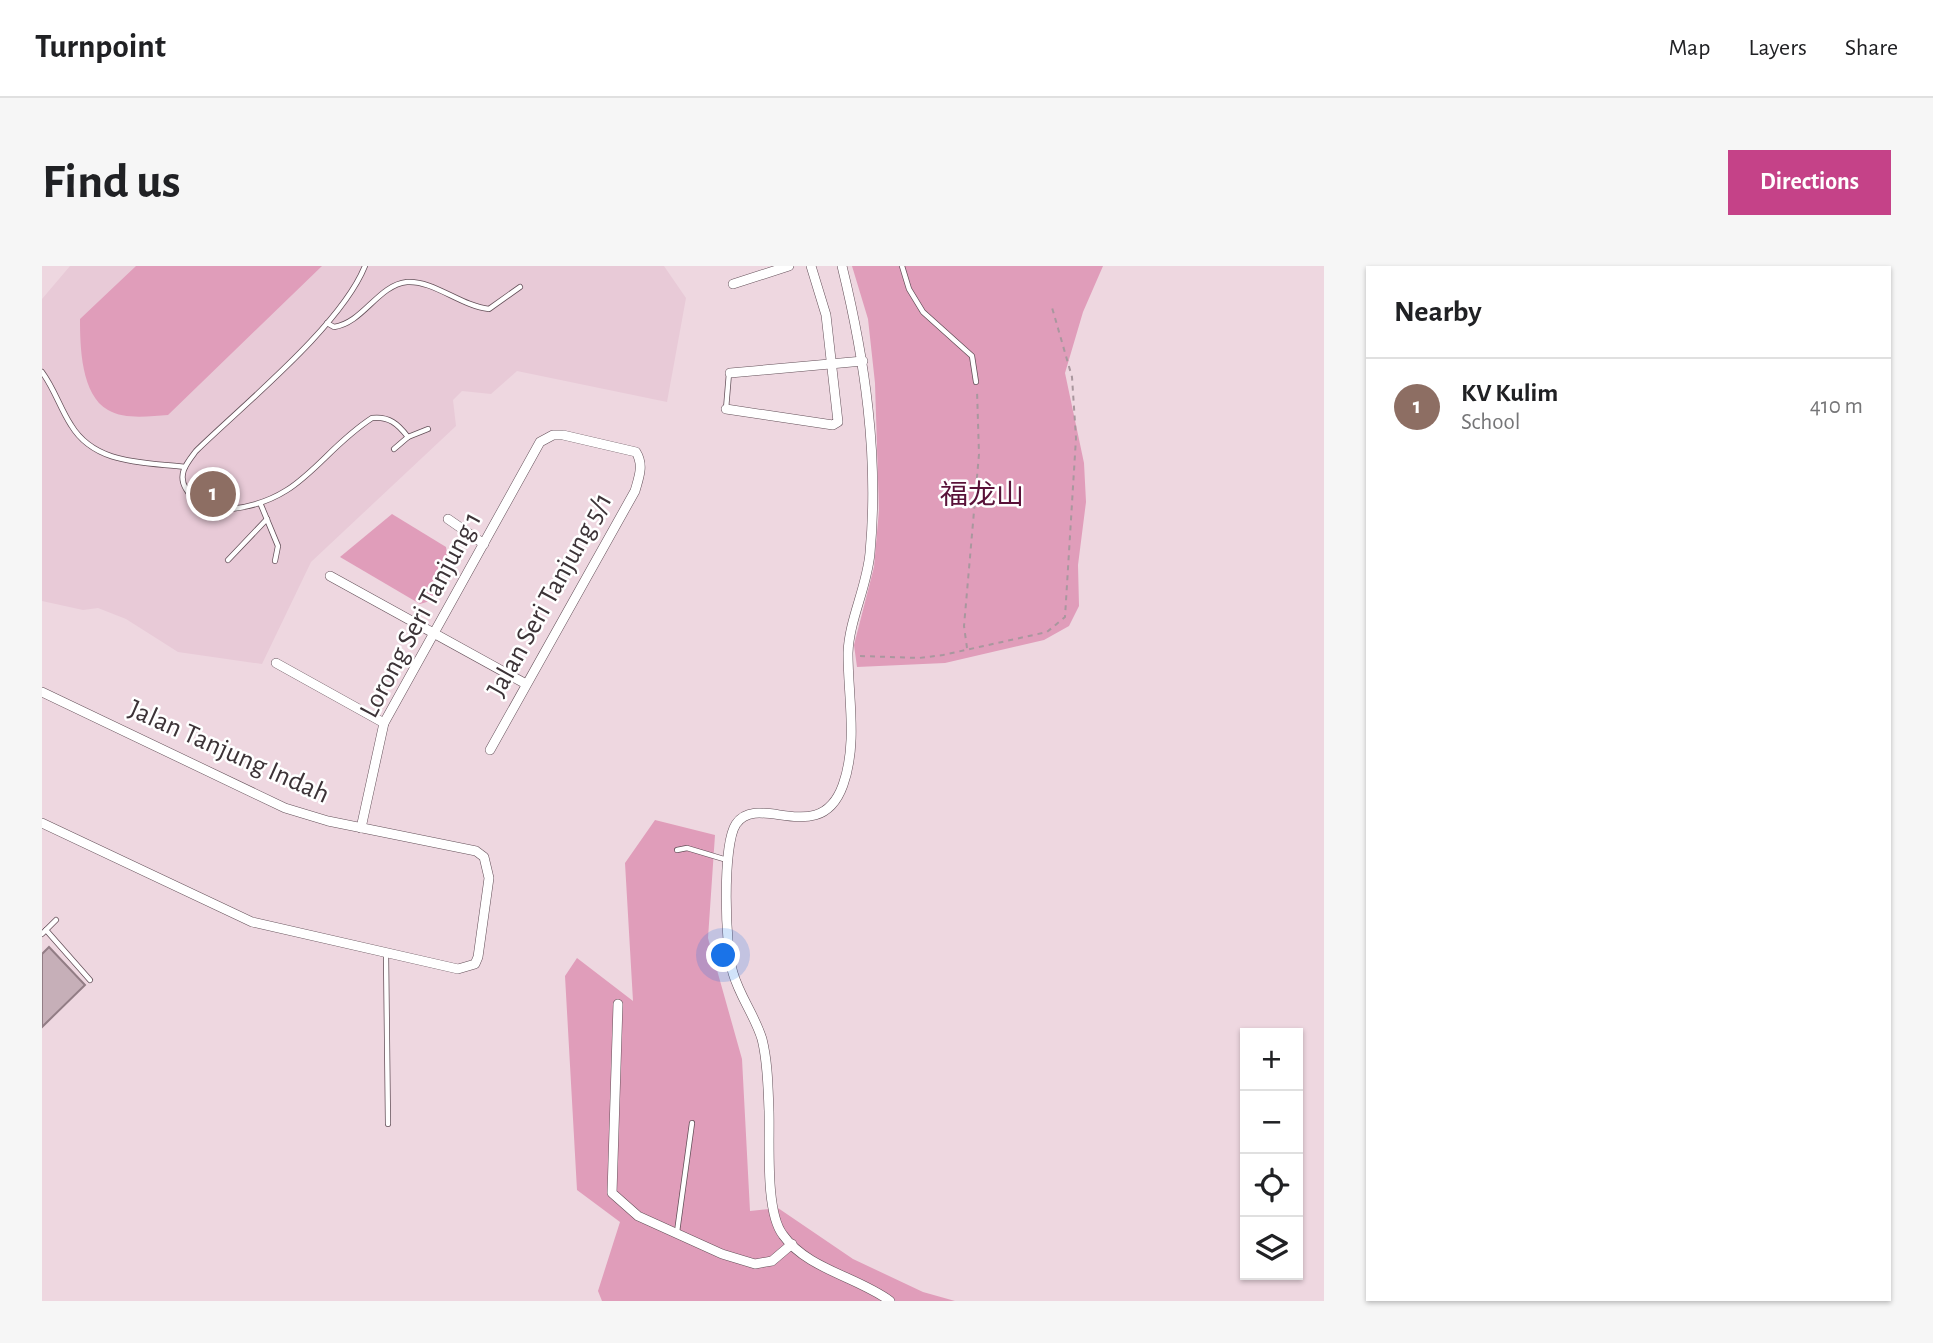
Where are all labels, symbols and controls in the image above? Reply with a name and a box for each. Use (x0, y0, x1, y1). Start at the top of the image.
text: Turnpoint (35, 31, 166, 64)
text: Map (1668, 36, 1710, 60)
text: Layers (1748, 36, 1807, 60)
text: Share (1845, 36, 1898, 60)
button: Directions (1728, 150, 1891, 215)
text: Find us (42, 158, 181, 207)
text: Nearby (1394, 297, 1482, 327)
text: KV Kulim (1461, 380, 1558, 406)
text: 1 (1413, 395, 1421, 418)
text: 410 m (1810, 395, 1863, 418)
text: School (1461, 411, 1520, 434)
pin: 1 (190, 468, 236, 520)
park label: 福龙山 (940, 480, 1024, 510)
street label: Jalan Seri Tanjung 5/1 (482, 488, 618, 702)
street label: Lorong Seri Tanjung 1 (355, 507, 487, 723)
street label: Jalan Tanjung Indah (124, 695, 334, 809)
your location (706, 938, 740, 972)
map controls (1240, 1028, 1303, 1280)
button: + (1240, 1028, 1303, 1091)
button: − (1240, 1091, 1303, 1154)
button: locate (1240, 1154, 1303, 1217)
button: layers (1240, 1217, 1303, 1280)

